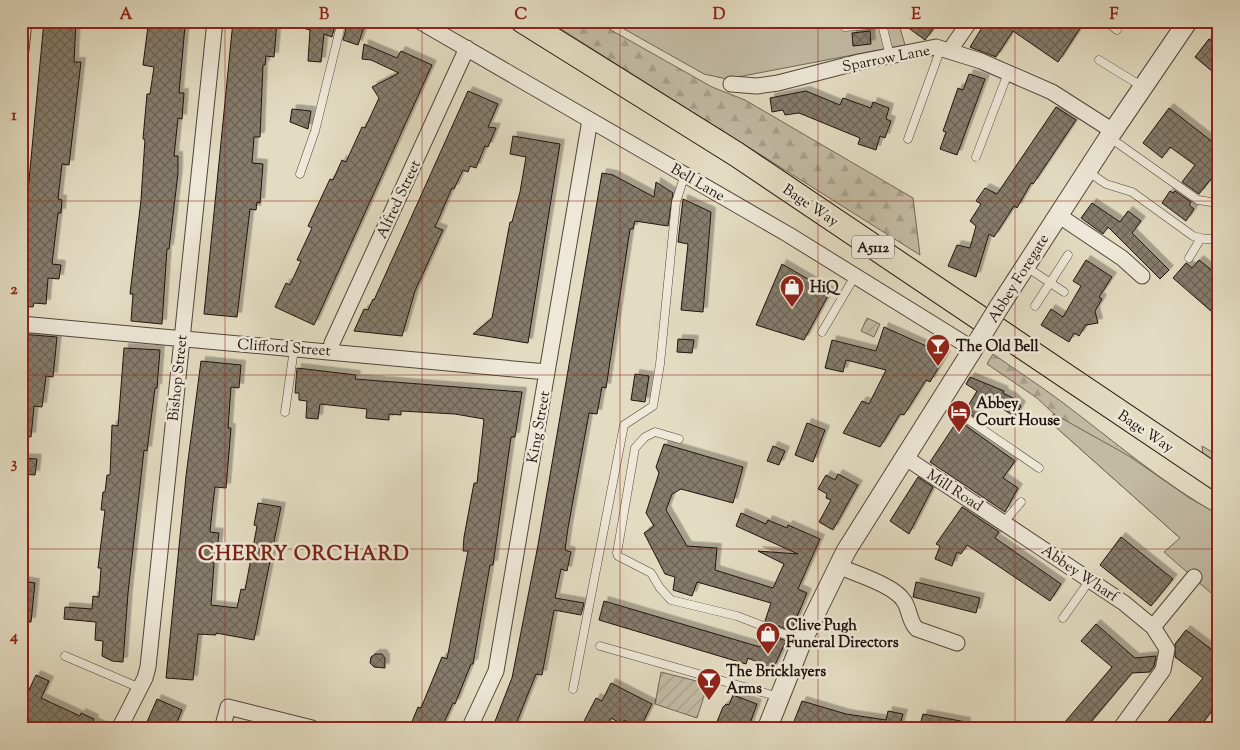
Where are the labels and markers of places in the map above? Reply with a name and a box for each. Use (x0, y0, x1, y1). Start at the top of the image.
shop icon: HiQ (779, 274, 805, 308)
place label: HiQ (810, 278, 841, 299)
bar icon: The Old Bell (925, 333, 951, 367)
place label: The Old Bell (956, 337, 1039, 358)
place label: Abbey Court House (976, 394, 1060, 432)
hotel icon: Abbey Court House (946, 399, 972, 433)
place label: Clive Pugh Funeral Directors (786, 616, 899, 654)
shop icon: Clive Pugh Funeral Directors (755, 621, 781, 655)
place label: The Bricklayers Arms (726, 662, 826, 700)
bar icon: The Bricklayers Arms (696, 667, 722, 701)

